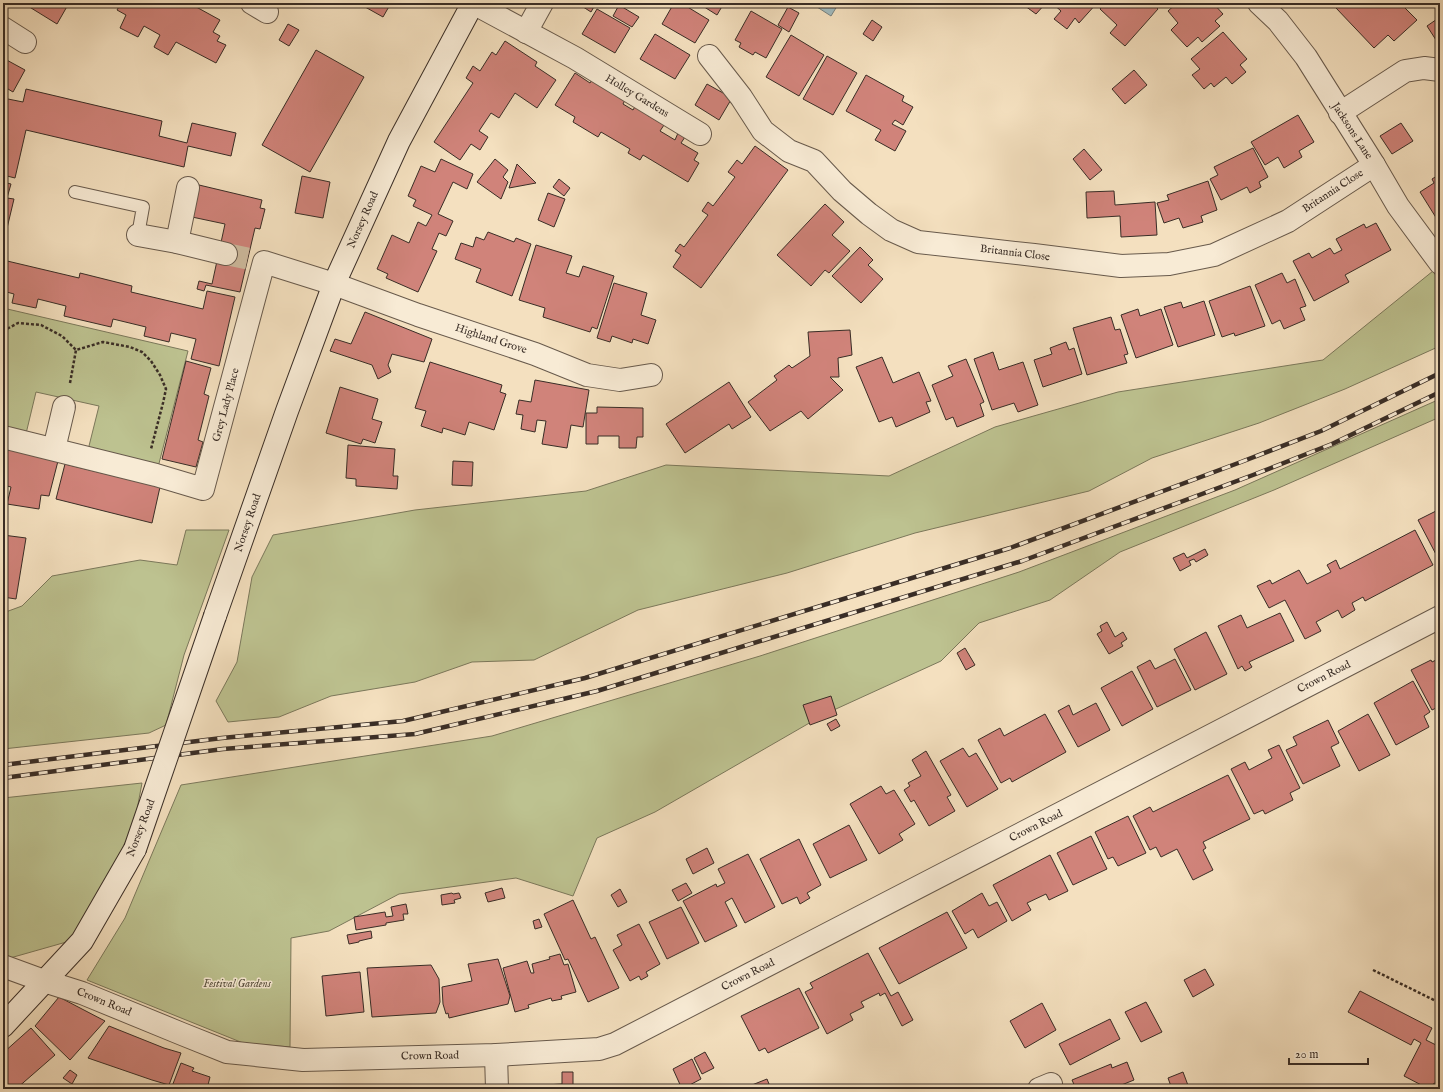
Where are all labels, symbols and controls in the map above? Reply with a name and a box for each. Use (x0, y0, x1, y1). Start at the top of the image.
street label: Holley Gardens (602, 71, 672, 121)
street label: Jacksons Lane (1327, 98, 1376, 162)
street label: Britannia Close (1300, 166, 1366, 216)
street label: Norsey Road (344, 189, 382, 251)
street label: Britannia Close (979, 242, 1051, 264)
street label: Highland Grove (453, 321, 529, 357)
street label: Grey Lady Place (209, 367, 243, 443)
street label: Norsey Road (231, 492, 265, 554)
street label: Crown Road (1295, 658, 1353, 696)
street label: Norsey Road (124, 797, 158, 859)
street label: Crown Road (1007, 807, 1065, 845)
street label: Crown Road (719, 956, 777, 994)
park label: Festival Gardens (203, 977, 272, 991)
street label: Crown Road (74, 985, 134, 1019)
scale bar (1289, 1040, 1368, 1066)
text: 20 m (1295, 1047, 1318, 1062)
street label: Crown Road (401, 1048, 459, 1064)

